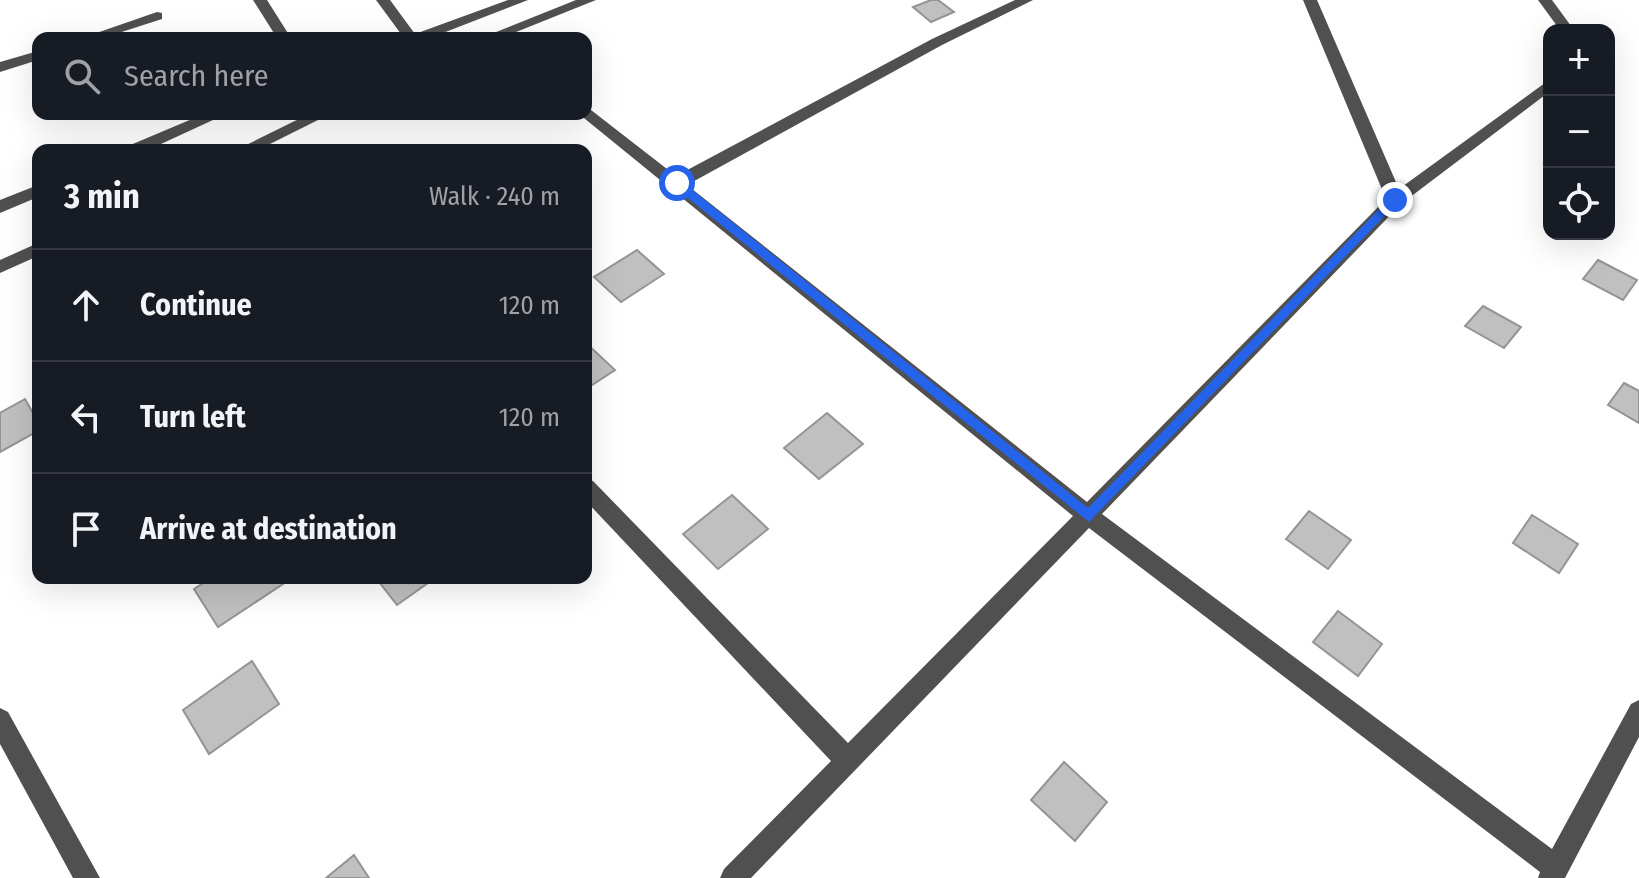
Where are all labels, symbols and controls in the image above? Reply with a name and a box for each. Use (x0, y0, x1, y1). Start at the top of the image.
map controls (1543, 24, 1615, 240)
button: + (1543, 24, 1615, 96)
search box (32, 32, 592, 120)
icon: search (60, 54, 104, 98)
text: Search here (124, 58, 269, 94)
button: − (1543, 96, 1615, 168)
route start (659, 165, 695, 201)
button: locate (1543, 168, 1615, 240)
text: 3 min (64, 176, 140, 217)
text: Walk · 240 m (429, 181, 560, 212)
route end (1377, 182, 1413, 218)
icon: ahead (64, 283, 108, 327)
text: Continue (140, 287, 252, 323)
text: 120 m (499, 290, 560, 321)
icon: left (64, 395, 108, 439)
text: Turn left (140, 399, 246, 435)
text: 120 m (499, 402, 560, 433)
icon: arrive (64, 507, 108, 551)
text: Arrive at destination (140, 511, 397, 547)

